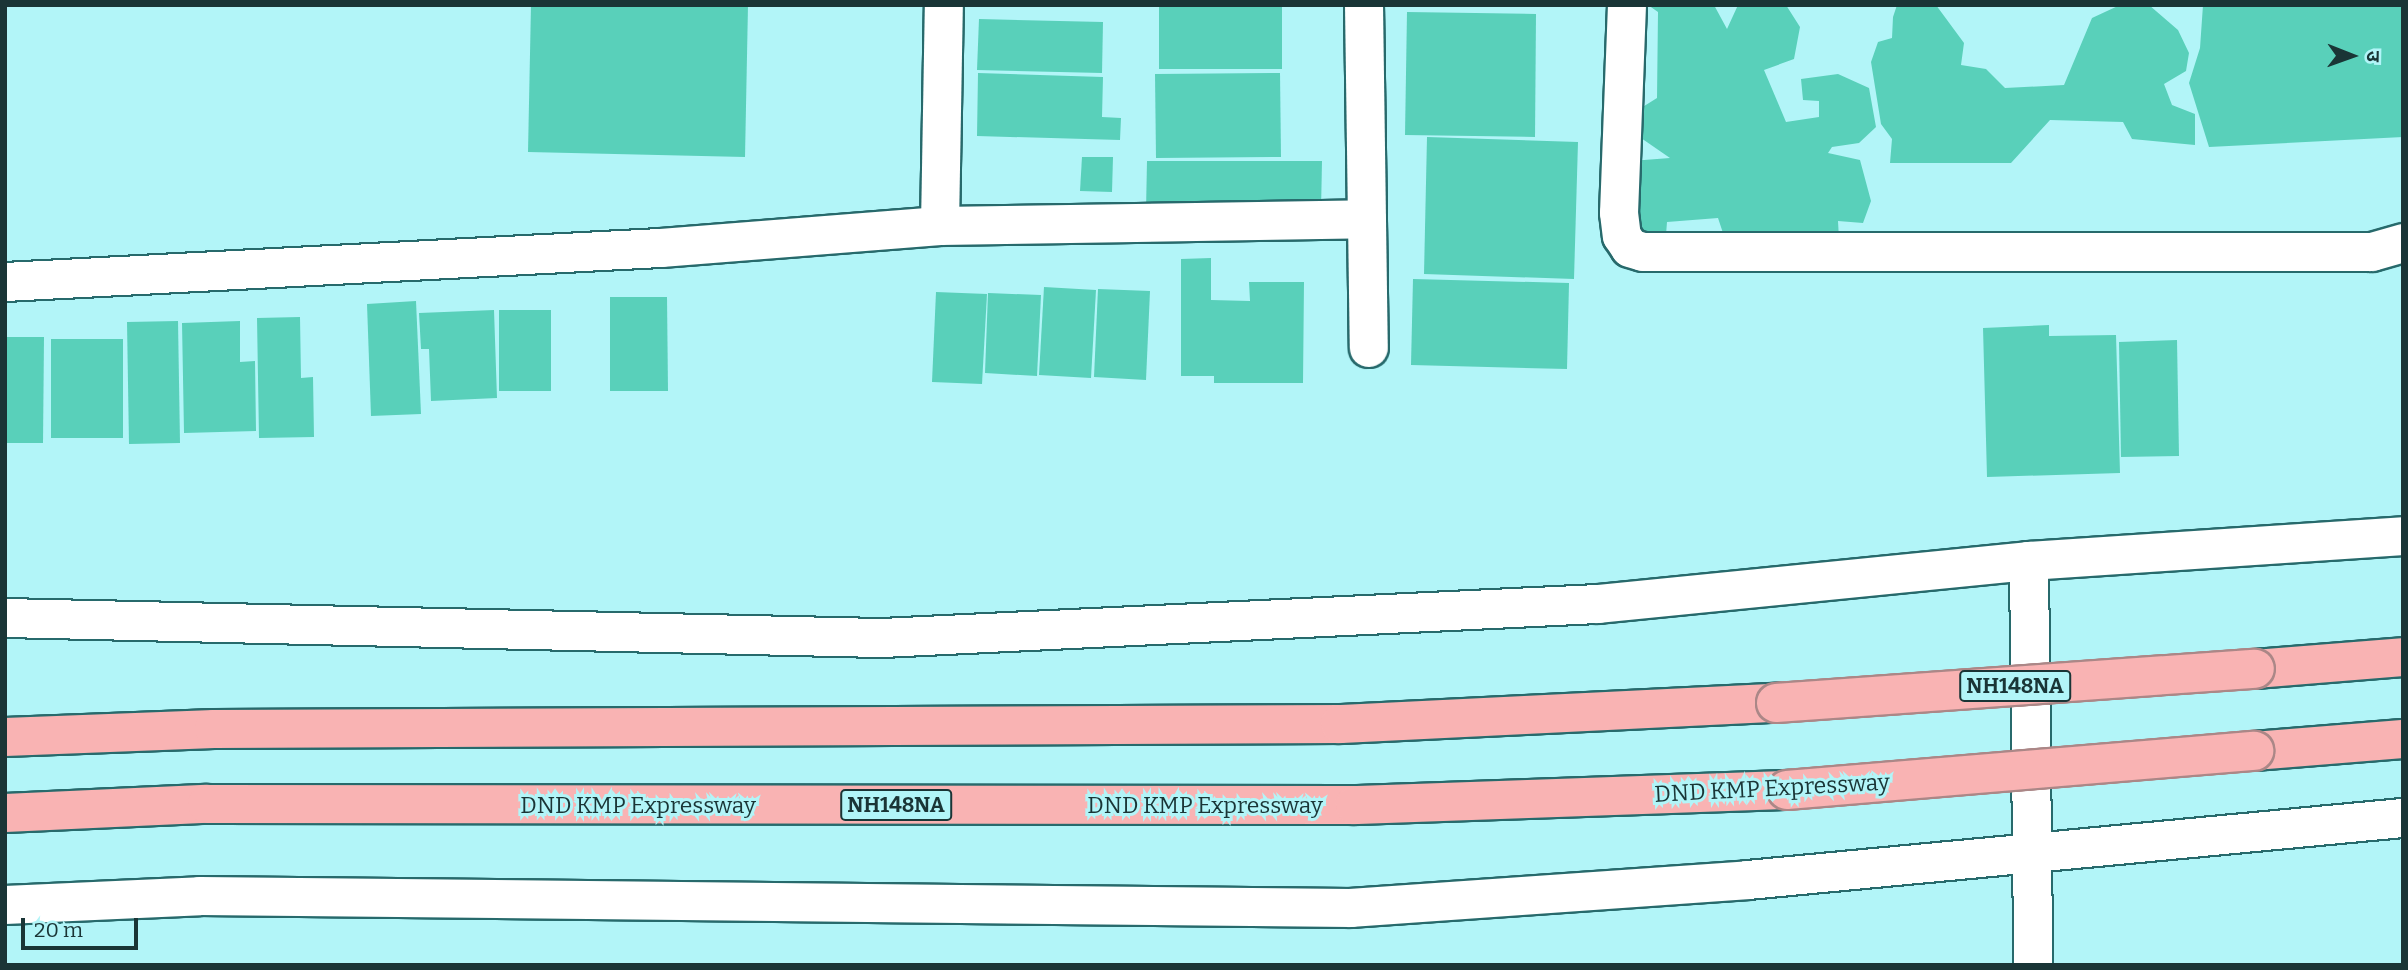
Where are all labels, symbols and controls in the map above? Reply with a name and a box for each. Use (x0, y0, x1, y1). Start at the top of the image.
north arrow (2317, 21, 2387, 91)
text: उ (2362, 51, 2385, 62)
road number: NH148NA (1959, 668, 2071, 704)
street label: DND KMP Expressway (1654, 768, 1890, 808)
road number: NH148NA (840, 788, 952, 822)
street label: DND KMP Expressway (520, 791, 756, 819)
street label: DND KMP Expressway (1087, 791, 1323, 819)
scale bar (24, 904, 142, 948)
text: 20 m (34, 917, 83, 943)

